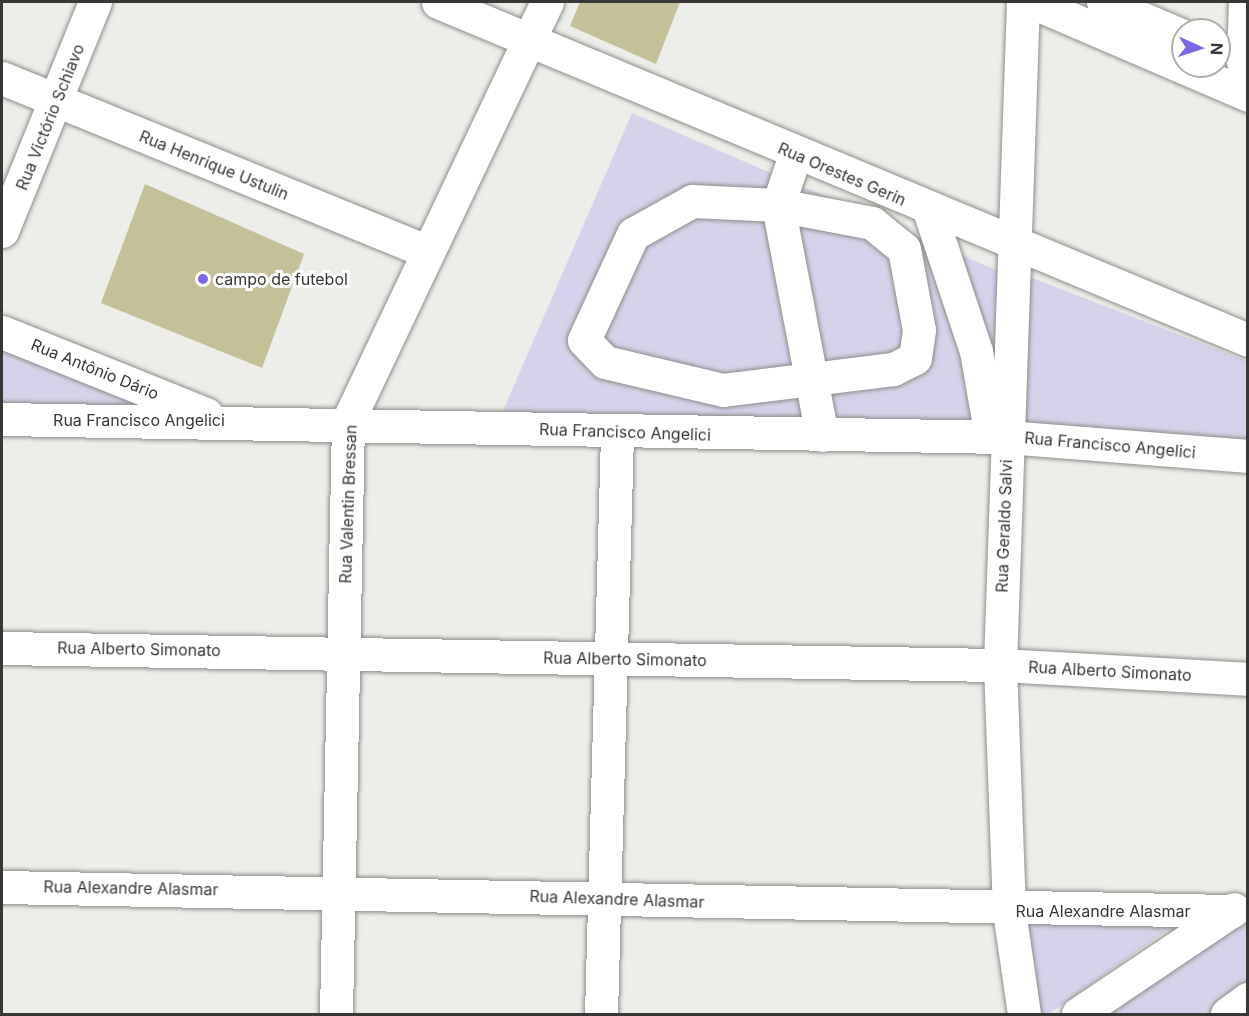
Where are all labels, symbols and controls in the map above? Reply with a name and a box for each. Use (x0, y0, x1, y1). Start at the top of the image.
north arrow (1171, 18, 1231, 78)
street label: Rua Victório Schiavo (12, 41, 88, 193)
text: N (1207, 42, 1227, 55)
street label: Rua Henrique Ustulin (137, 126, 291, 204)
street label: Rua Orestes Gerin (775, 138, 909, 210)
place label: campo de futebol (215, 269, 348, 289)
marker: campo de futebol (196, 272, 210, 286)
street label: Rua Antônio Dário (28, 335, 162, 403)
street label: Rua Francisco Angelici (53, 410, 225, 430)
street label: Rua Francisco Angelici (539, 419, 711, 445)
street label: Rua Valentin Bressan (336, 424, 360, 584)
street label: Rua Francisco Angelici (1024, 428, 1196, 462)
street label: Rua Geraldo Salvi (992, 459, 1016, 593)
street label: Rua Alberto Simonato (57, 638, 221, 660)
street label: Rua Alberto Simonato (543, 648, 707, 670)
street label: Rua Alberto Simonato (1028, 657, 1192, 685)
street label: Rua Alexandre Alasmar (43, 877, 219, 899)
street label: Rua Alexandre Alasmar (529, 886, 705, 912)
street label: Rua Alexandre Alasmar (1015, 901, 1191, 921)

